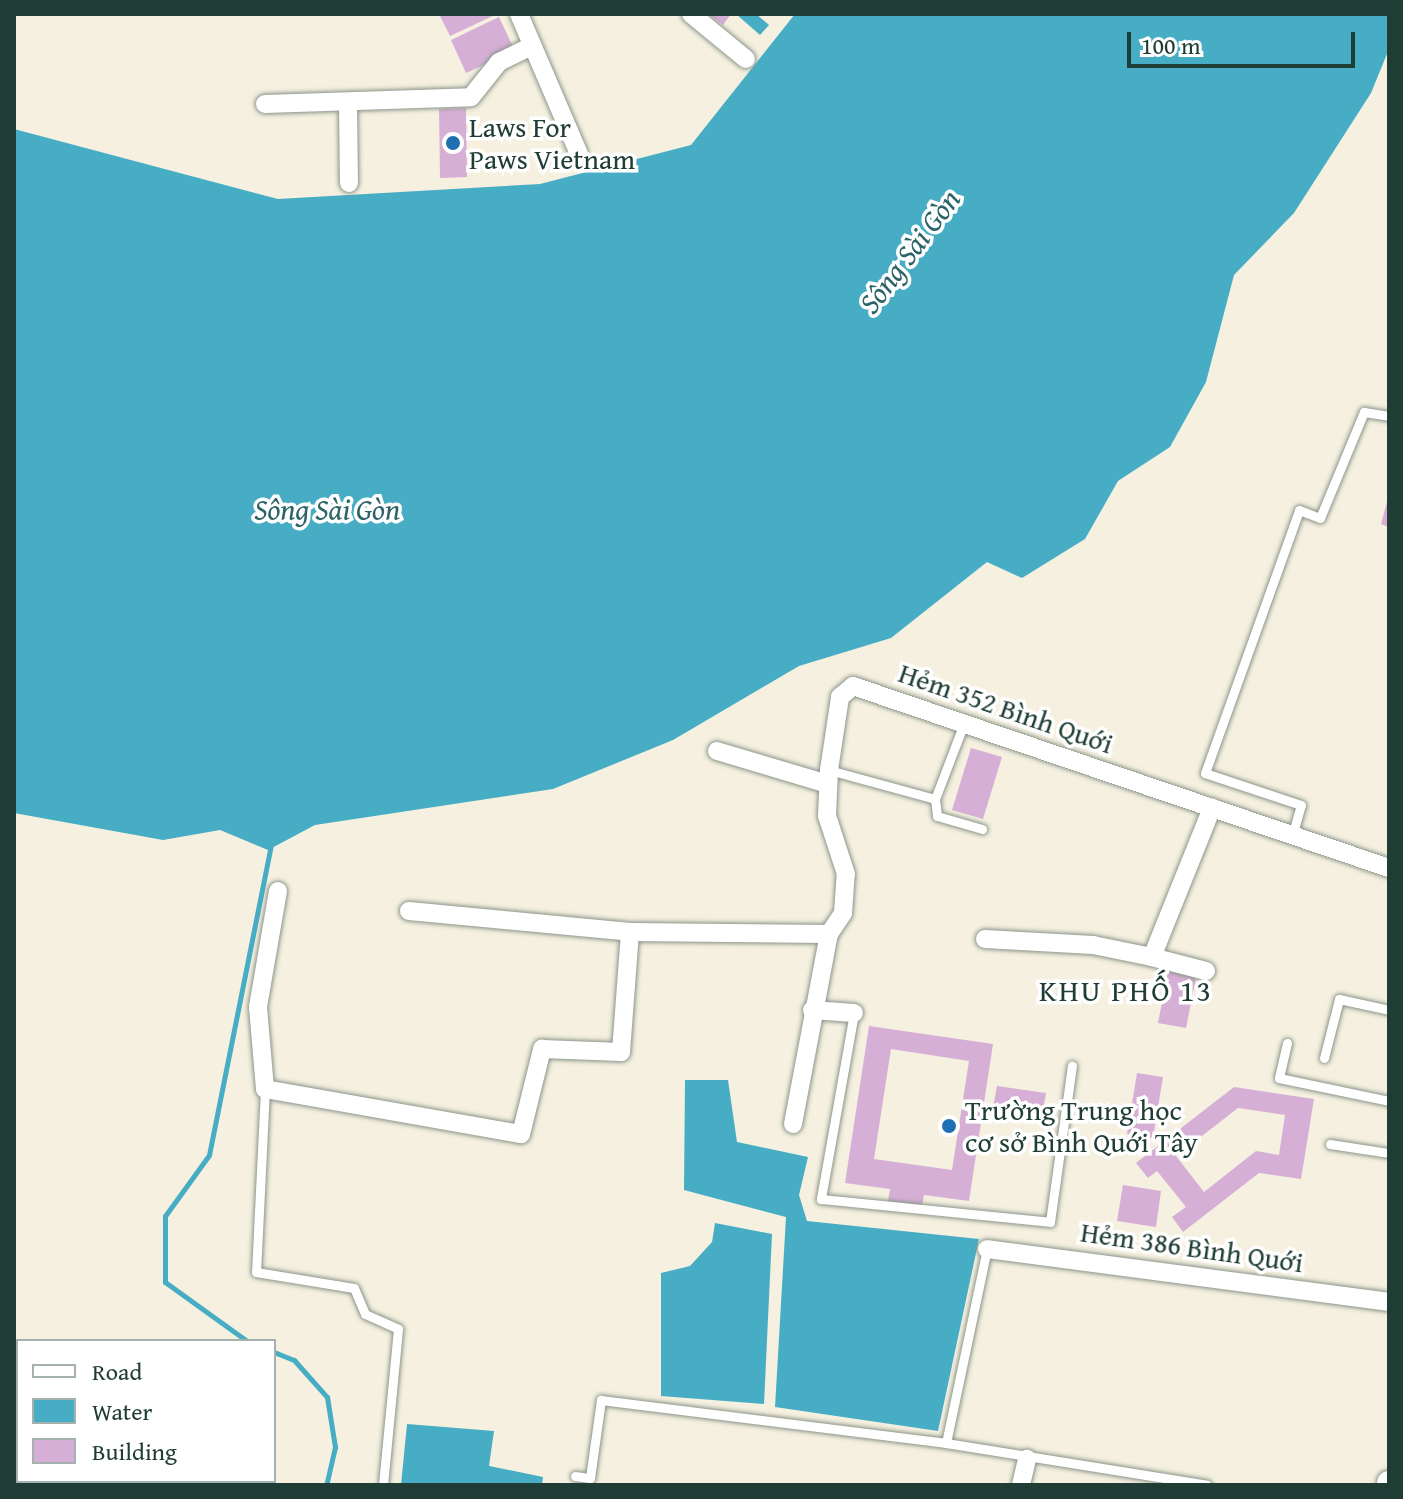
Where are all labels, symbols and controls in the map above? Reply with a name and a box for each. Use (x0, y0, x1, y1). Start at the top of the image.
scale bar (1131, 16, 1359, 66)
text: 100 m (1141, 28, 1201, 63)
place label: Laws For Paws Vietnam (469, 110, 635, 176)
marker: Laws For Paws Vietnam (444, 134, 462, 152)
water label: Sông Sài Gòn (851, 182, 967, 320)
water label: Sông Sài Gòn (254, 491, 400, 527)
street label: Hẻm 352 Bình Quới (895, 656, 1117, 760)
district label: KHU PHỐ 13 (1039, 972, 1213, 1008)
place label: Trường Trung học cơ sở Bình Quới Tây (965, 1093, 1198, 1159)
marker: Trường Trung học cơ sở Bình Quới Tây (940, 1117, 958, 1135)
street label: Hẻm 386 Bình Quới (1079, 1215, 1305, 1279)
legend (16, 1339, 276, 1483)
text: Road (92, 1354, 142, 1389)
text: Water (92, 1394, 152, 1429)
text: Building (92, 1434, 177, 1469)

